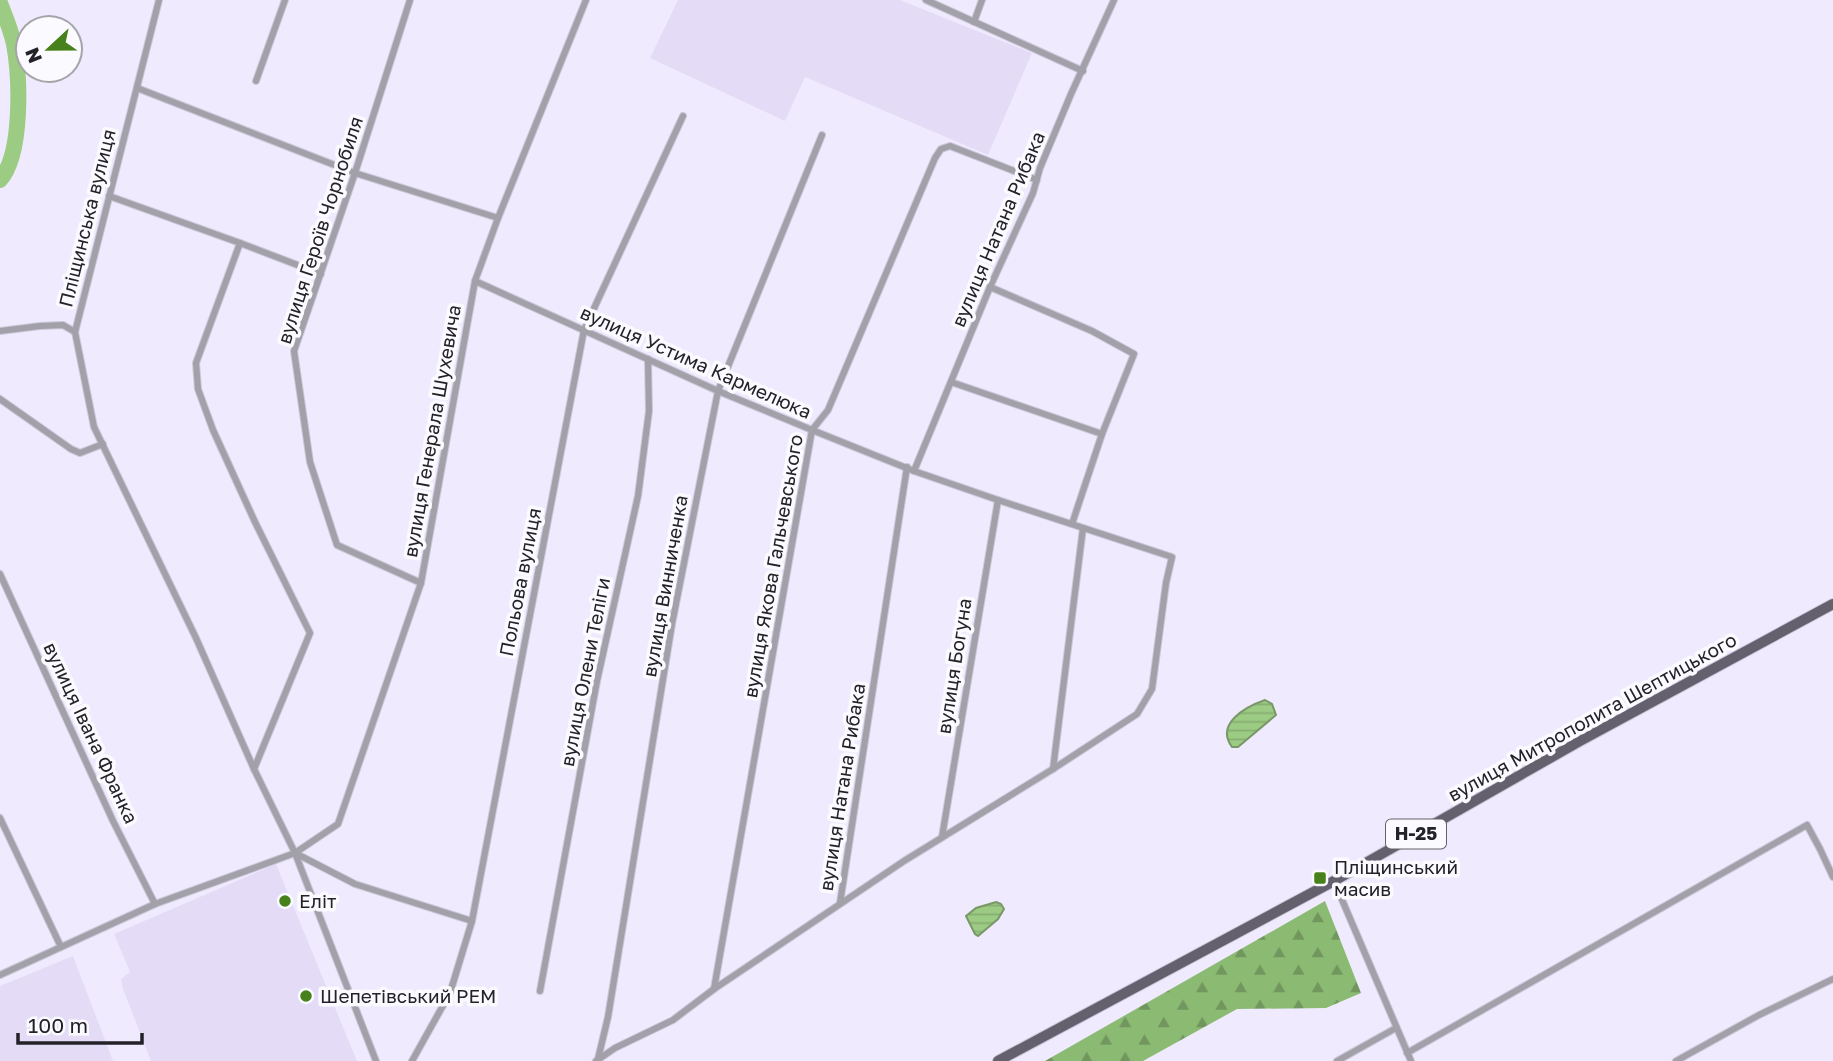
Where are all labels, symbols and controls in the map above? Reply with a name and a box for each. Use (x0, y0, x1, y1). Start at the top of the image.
north arrow (14, 14, 84, 84)
text: N (19, 45, 46, 67)
street label: вулиця Героїв Чорнобиля (272, 113, 367, 346)
street label: Пліщинська вулиця (53, 127, 120, 309)
street label: вулиця Натана Рибака (946, 128, 1049, 330)
street label: вулиця Устима Кармелюка (577, 300, 815, 423)
street label: вулиця Генерала Шухевича (398, 303, 465, 559)
street label: вулиця Якова Гальчевського (738, 432, 807, 699)
street label: вулиця Винниченка (637, 493, 692, 679)
street label: Польова вулиця (494, 506, 545, 658)
street label: вулиця Олени Теліги (555, 576, 614, 768)
street label: вулиця Богуна (931, 596, 976, 735)
street label: вулиця Митрополита Шептицького (1443, 627, 1740, 806)
street label: вулиця Івана Франка (39, 639, 144, 827)
street label: вулиця Натана Рибака (814, 681, 869, 892)
road number: Н-25 (1386, 820, 1446, 848)
place label: Пліщинський масив (1334, 855, 1458, 900)
marker: Пліщинський масив (1312, 870, 1328, 886)
place label: Еліт (299, 889, 336, 912)
marker: Еліт (277, 893, 293, 909)
place label: Шепетівський РЕМ (320, 984, 496, 1007)
marker: Шепетівський РЕМ (298, 988, 314, 1004)
scale bar (18, 1002, 142, 1046)
text: 100 m (28, 1012, 88, 1038)

